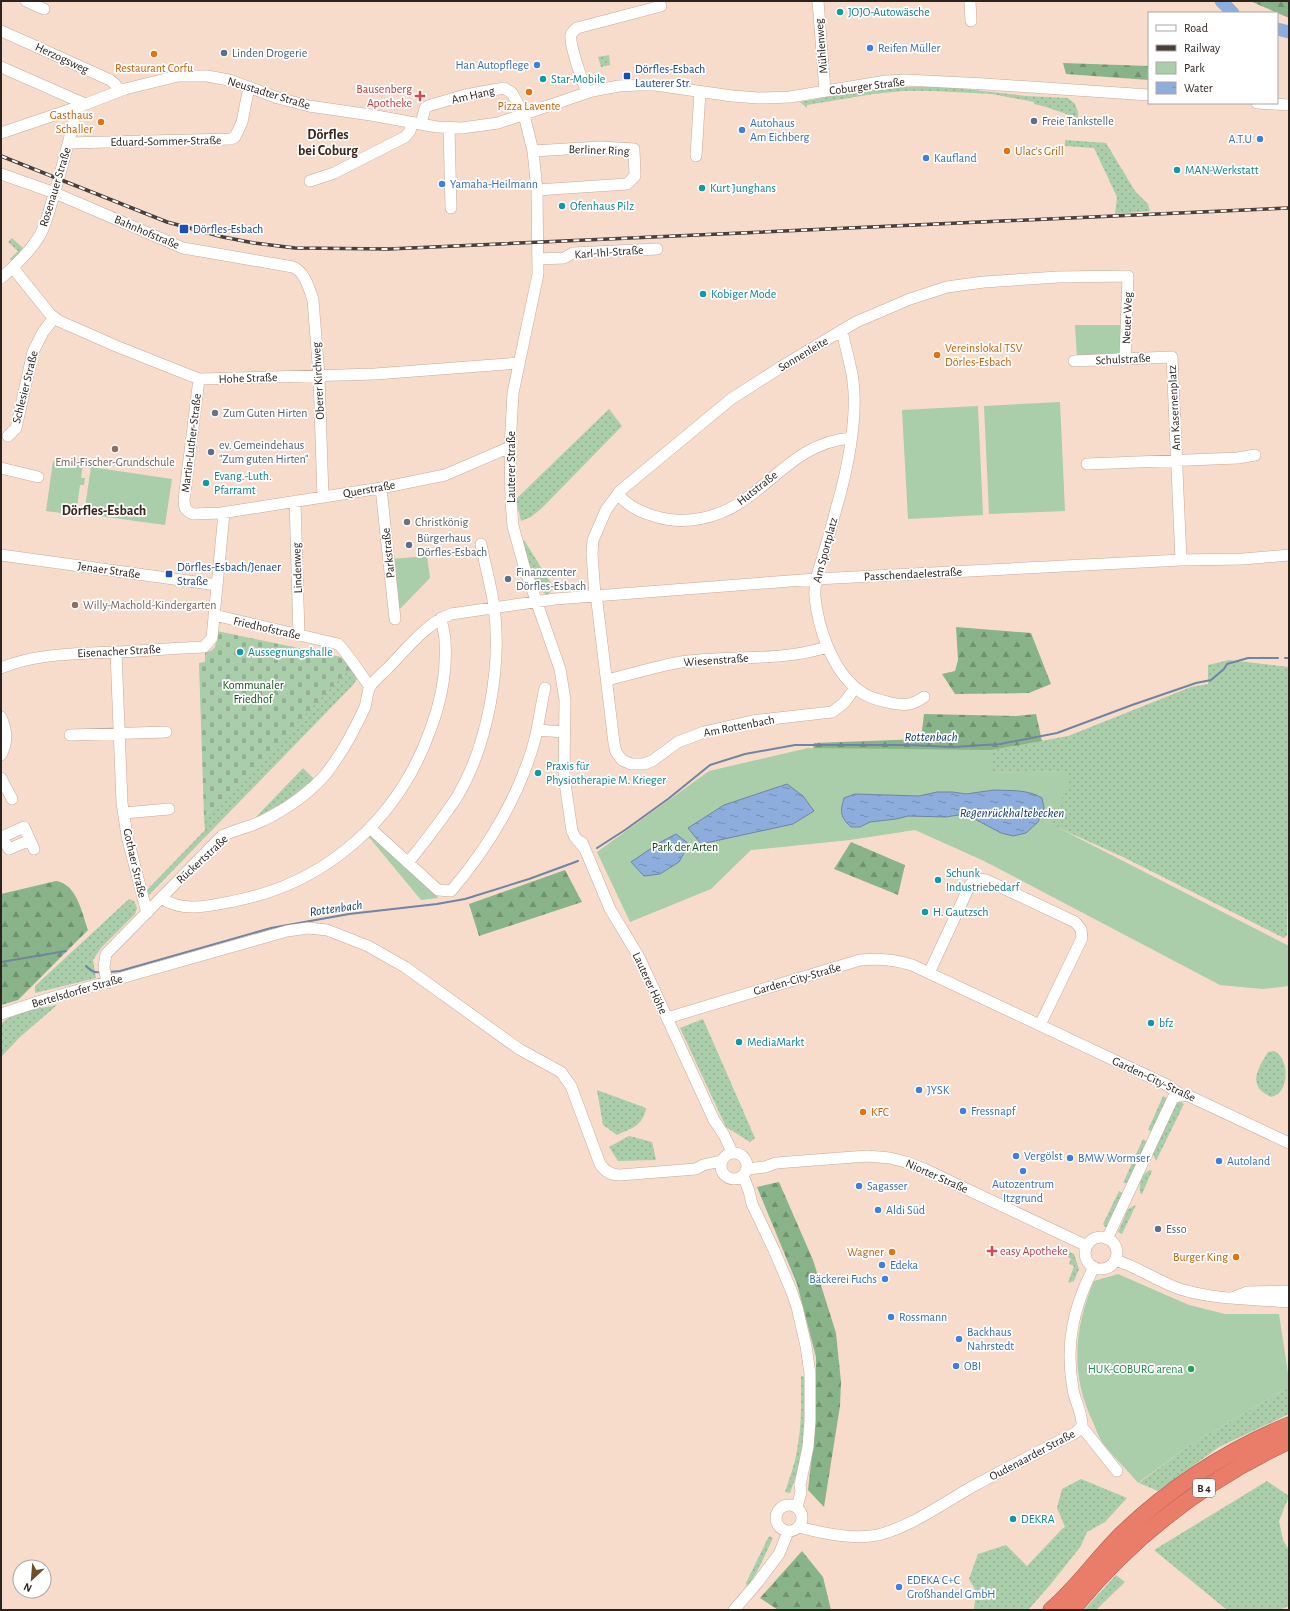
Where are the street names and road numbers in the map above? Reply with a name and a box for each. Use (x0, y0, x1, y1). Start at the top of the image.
street label: Mühlenweg (813, 18, 829, 74)
street label: Herzogsweg (33, 40, 91, 76)
street label: Neustadter Straße (226, 75, 312, 111)
street label: Coburger Straße (828, 75, 906, 97)
street label: Am Hang (450, 84, 496, 106)
street label: Eduard-Sommer-Straße (110, 134, 222, 148)
street label: Berliner Ring (568, 143, 630, 157)
street label: Rosenauer Straße (37, 146, 73, 228)
street label: Bahnhofstraße (113, 213, 181, 251)
street label: Karl-Ihl-Straße (574, 244, 644, 260)
street label: Neuer Weg (1120, 291, 1134, 344)
street label: Sonnenleite (776, 334, 830, 374)
street label: Oberer Kirchweg (310, 342, 326, 420)
street label: Schlesier Straße (10, 349, 40, 425)
street label: Schulstraße (1095, 352, 1151, 366)
street label: Am Kasernenplatz (1166, 365, 1182, 451)
street label: Hohe Straße (219, 371, 277, 385)
street label: Martin-Luther-Straße (179, 393, 203, 493)
street label: Lauterer Straße (505, 431, 517, 503)
street label: Hutstraße (734, 469, 780, 507)
street label: Querstraße (342, 478, 396, 500)
street label: Am Sportplatz (811, 516, 839, 584)
street label: Parkstraße (379, 527, 397, 579)
street label: Lindenweg (290, 542, 304, 594)
street label: Jenaer Straße (77, 560, 141, 580)
street label: Passchendaelestraße (864, 565, 962, 583)
street label: Friedhofstraße (232, 614, 302, 642)
street label: Eisenacher Straße (77, 643, 161, 659)
street label: Wiesenstraße (683, 652, 749, 668)
street label: Am Rottenbach (702, 713, 776, 739)
street label: Gothaer Straße (121, 827, 149, 899)
street label: Rückertstraße (174, 832, 230, 886)
street label: Lauterer Höhe (630, 950, 670, 1016)
street label: Garden-City-Straße (752, 961, 842, 998)
street label: Bertelsdorfer Straße (30, 972, 124, 1010)
street label: Garden-City-Straße (1110, 1054, 1197, 1104)
street label: Niorter Straße (904, 1157, 970, 1195)
street label: Oudenaarder Straße (987, 1427, 1077, 1483)
road number: B 4 (1193, 1479, 1215, 1497)

